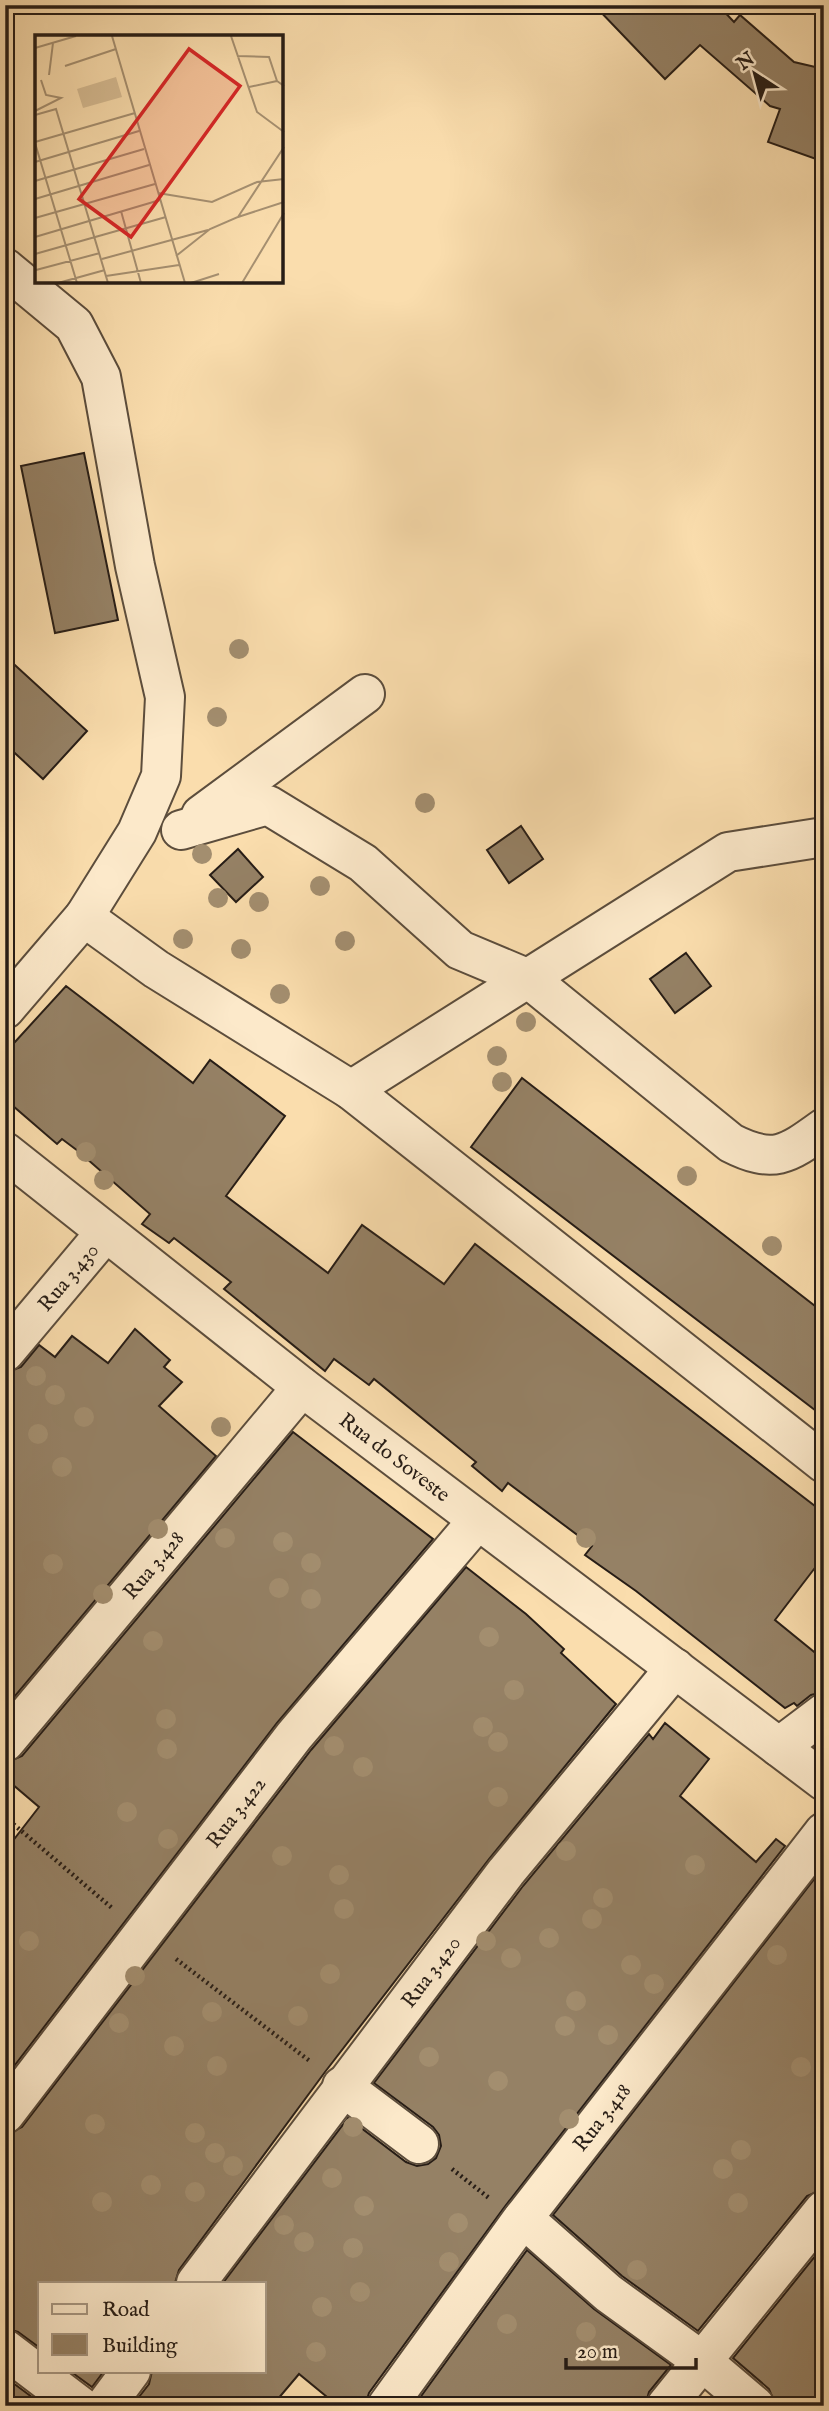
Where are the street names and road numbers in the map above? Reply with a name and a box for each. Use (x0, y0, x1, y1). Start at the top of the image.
street label: Rua 3.430 (33, 1238, 106, 1318)
street label: Rua do Soveste (333, 1408, 455, 1509)
street label: Rua 3.428 (118, 1526, 191, 1606)
street label: Rua 3.422 (201, 1772, 273, 1854)
street label: Rua 3.420 (396, 1931, 468, 2014)
street label: Rua 3.418 (568, 2078, 638, 2158)

